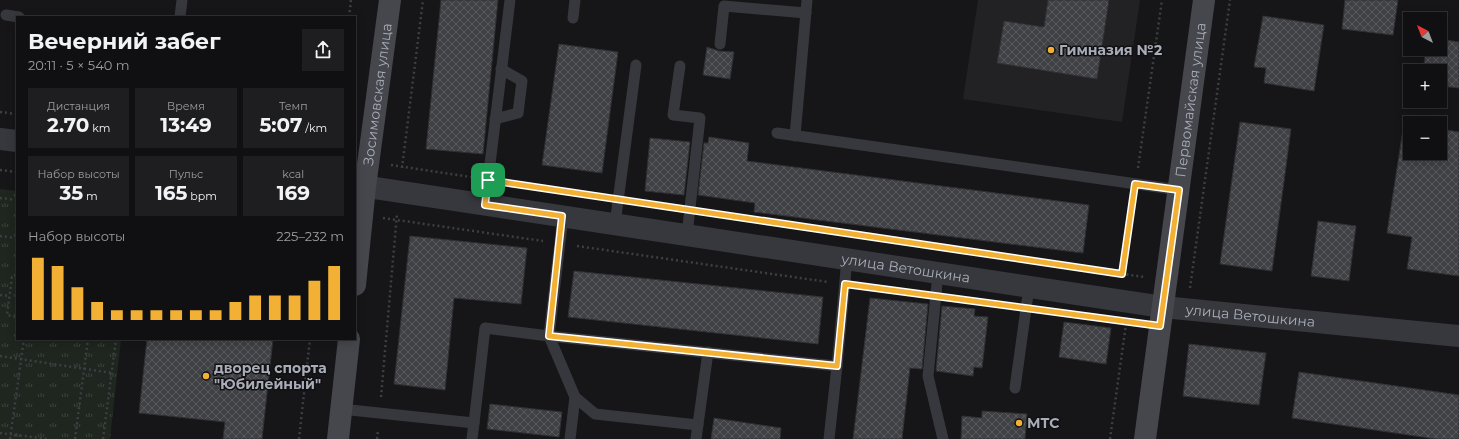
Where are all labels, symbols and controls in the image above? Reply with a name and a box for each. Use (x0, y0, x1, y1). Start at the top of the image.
north arrow (1403, 12, 1447, 56)
map controls (1403, 12, 1447, 160)
street label: Первомайская улица (1171, 21, 1210, 179)
street label: Зосимовская улица (359, 22, 396, 167)
text: Вечерний забег (28, 28, 221, 55)
button: share (302, 29, 344, 71)
place label: Гимназия №2 (1059, 41, 1162, 59)
marker: Гимназия №2 (1046, 45, 1056, 55)
text: 20:11 · 5 × 540 m (28, 57, 130, 73)
button: + (1403, 64, 1447, 108)
text: Дистанция (47, 99, 110, 113)
text: Время (167, 99, 205, 113)
text: Темп (279, 99, 308, 113)
text: 2.70 (47, 113, 89, 137)
text: 13:49 (160, 113, 212, 137)
text: 5:07 (259, 113, 302, 137)
button: − (1403, 116, 1447, 160)
text: km (89, 121, 110, 135)
text: /km (302, 121, 327, 135)
pin (471, 163, 505, 197)
text: Набор высоты (38, 167, 120, 181)
text: Пульс (169, 167, 203, 181)
text: kcal (282, 167, 304, 181)
icon: arrive (477, 169, 499, 191)
text: 35 (60, 181, 83, 205)
text: 165 (155, 181, 187, 205)
text: 169 (277, 181, 310, 205)
text: m (83, 189, 98, 203)
text: bpm (187, 189, 217, 203)
text: Набор высоты (28, 228, 125, 244)
text: 225–232 m (276, 228, 344, 244)
street label: улица Ветошкина (839, 249, 971, 287)
street label: улица Ветошкина (1184, 300, 1316, 331)
place label: дворец спорта "Юбилейный" (214, 359, 327, 393)
marker: дворец спорта "Юбилейный" (201, 371, 211, 381)
place label: МТС (1027, 414, 1059, 432)
marker: МТС (1014, 418, 1024, 428)

